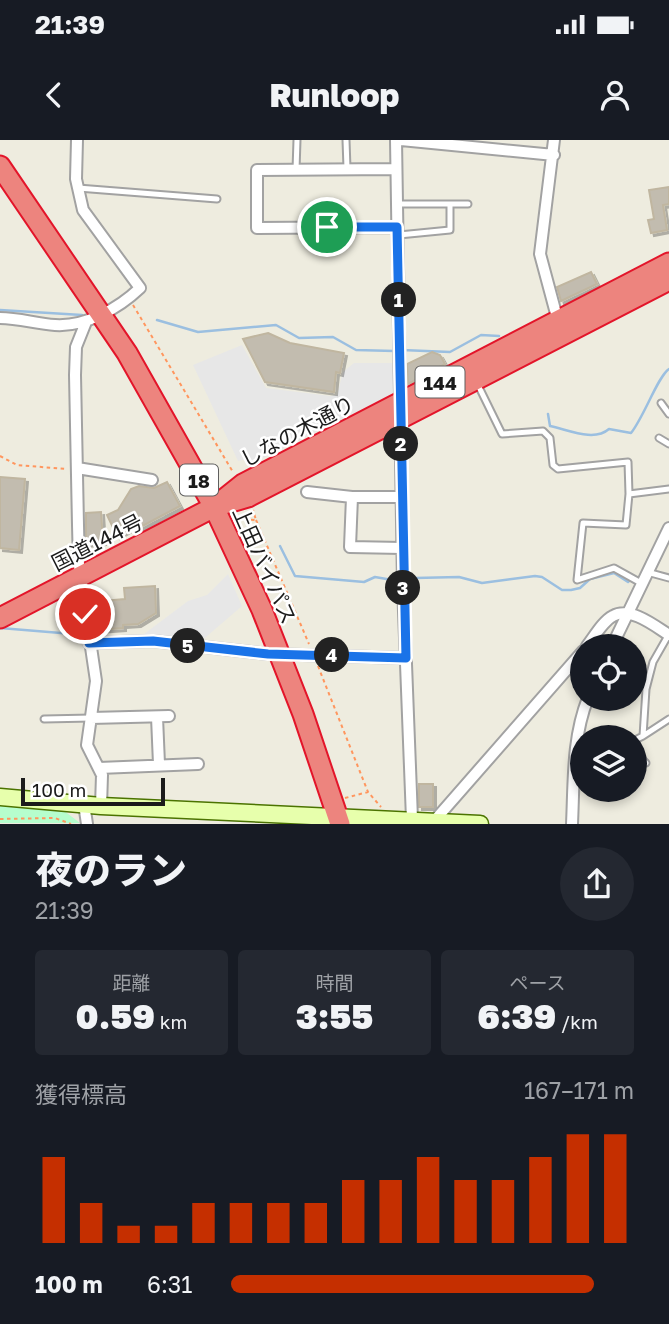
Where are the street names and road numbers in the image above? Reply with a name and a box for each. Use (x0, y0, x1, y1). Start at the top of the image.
road number: 144 (416, 366, 464, 398)
street label: しなの木通り (235, 390, 359, 472)
road number: 18 (180, 464, 218, 496)
street label: 上田バイパス (228, 502, 302, 628)
street label: 国道144号 (47, 508, 147, 576)

